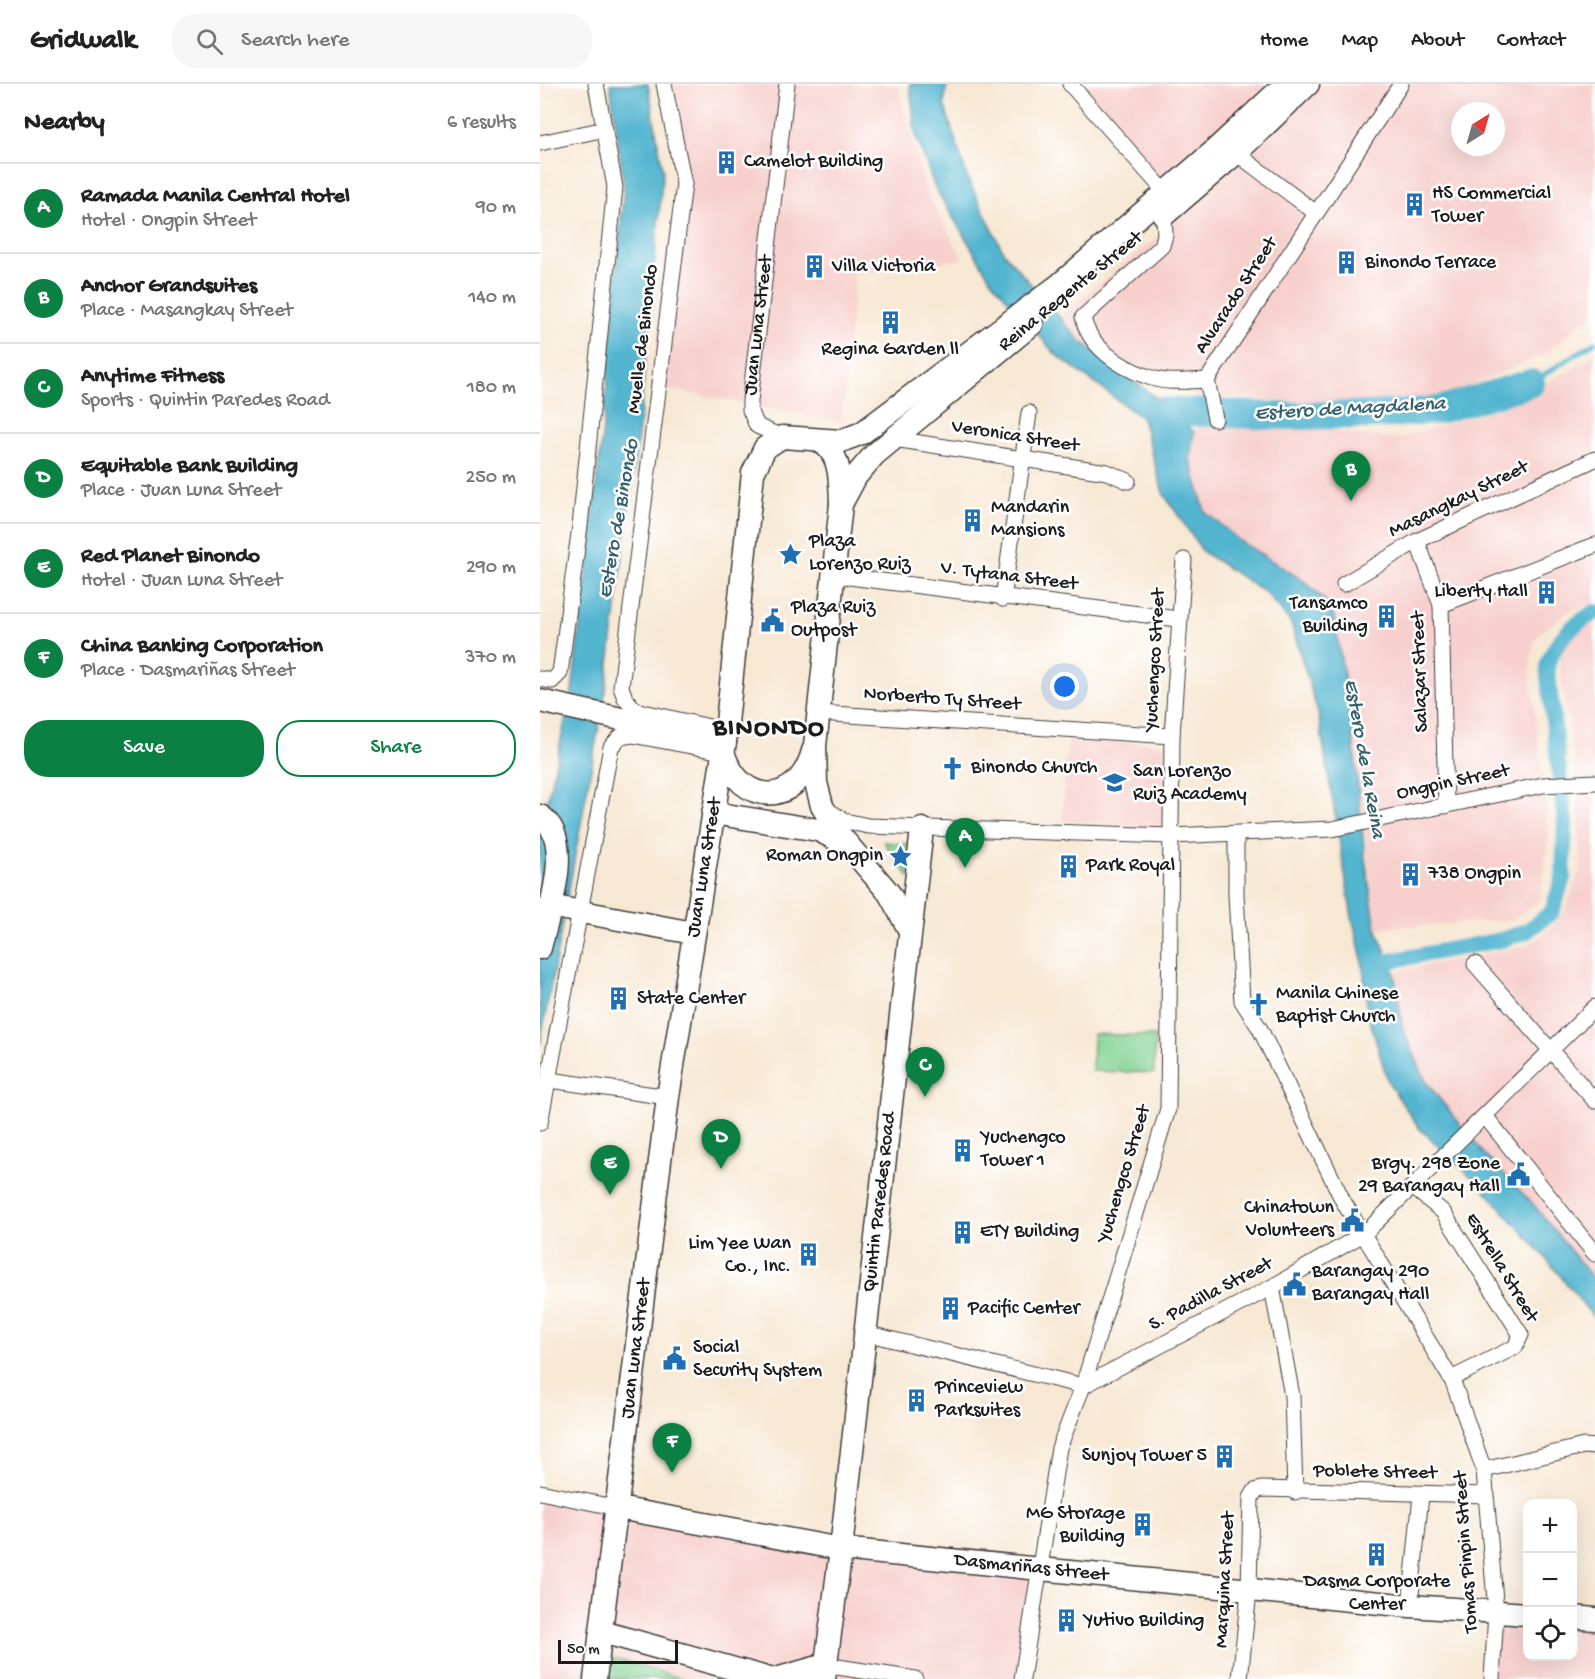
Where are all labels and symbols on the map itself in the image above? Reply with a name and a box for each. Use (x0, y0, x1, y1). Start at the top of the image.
north arrow (1451, 102, 1505, 156)
building icon: Camelot Building (713, 149, 739, 175)
place label: Camelot Building (744, 151, 883, 174)
place label: HS Commercial Tower (1431, 183, 1551, 229)
building icon: HS Commercial Tower (1401, 192, 1427, 218)
street label: Reina Regente Street (994, 226, 1149, 357)
street label: Alvarado Street (1191, 232, 1284, 359)
building icon: Binondo Terrace (1334, 250, 1360, 276)
street label: Juan Luna Street (739, 252, 779, 397)
place label: Binondo Terrace (1364, 252, 1497, 275)
building icon: Villa Victoria (801, 254, 827, 280)
place label: Villa Victoria (831, 256, 936, 279)
street label: Muelle de Binondo (623, 263, 665, 415)
building icon: Regina Garden ll (877, 310, 903, 336)
place label: Regina Garden ll (821, 339, 959, 362)
water label: Estero de Magdalena (1254, 392, 1447, 427)
street label: Veronica Street (949, 415, 1082, 459)
water label: Estero de Binondo (594, 436, 646, 600)
pin: B (1332, 452, 1370, 501)
street label: Masangkay Street (1386, 455, 1534, 544)
place label: Mandarin Mansions (991, 497, 1070, 543)
building icon: Mandarin Mansions (960, 507, 986, 533)
place label: Plaza Lorenzo Ruiz (808, 531, 912, 577)
place icon: Plaza Lorenzo Ruiz (778, 541, 804, 567)
street label: V. Tytana Street (938, 557, 1081, 597)
building icon: Liberty Hall (1533, 579, 1559, 605)
place label: Liberty Hall (1434, 581, 1528, 604)
street label: Yuchengco Street (1141, 586, 1171, 734)
place label: Tansamco Building (1289, 593, 1368, 639)
place label: Plaza Ruiz Outpost (790, 597, 876, 643)
building icon: Tansamco Building (1373, 603, 1399, 629)
public building icon: Plaza Ruiz Outpost (760, 607, 786, 633)
street label: Salazar Street (1407, 609, 1435, 733)
your location (1050, 672, 1079, 701)
water label: Estero de la Reina (1337, 678, 1390, 842)
street label: Norberto Ty Street (863, 683, 1023, 717)
district label: BINONDO (712, 714, 825, 745)
church icon: Binondo Church (940, 755, 966, 781)
place label: Binondo Church (970, 757, 1098, 780)
street label: Ongpin Street (1395, 759, 1513, 806)
place label: San Lorenzo Ruiz Academy (1133, 761, 1247, 807)
school or university icon: San Lorenzo Ruiz Academy (1102, 770, 1128, 796)
street label: Juan Luna Street (682, 794, 728, 939)
pin: A (946, 818, 984, 868)
place icon: Roman Ongpin (888, 843, 914, 869)
place label: Roman Ongpin (766, 845, 883, 868)
building icon: Park Royal (1055, 853, 1081, 879)
place label: Park Royal (1085, 855, 1175, 878)
building icon: 738 Ongpin (1397, 861, 1423, 887)
place label: 738 Ongpin (1427, 863, 1522, 886)
place label: Manila Chinese Baptist Church (1275, 983, 1399, 1029)
building icon: State Center (606, 986, 632, 1012)
place label: State Center (637, 988, 747, 1011)
church icon: Manila Chinese Baptist Church (1245, 992, 1271, 1018)
pin: C (906, 1048, 944, 1097)
street label: Yuchengco Street (1093, 1101, 1157, 1247)
street label: Quintin Paredes Road (858, 1109, 902, 1293)
pin: D (702, 1120, 741, 1169)
place label: Yuchengco Tower 1 (979, 1127, 1066, 1173)
building icon: Yuchengco Tower 1 (950, 1137, 976, 1163)
pin: E (590, 1146, 630, 1195)
place label: Brgy. 298 Zone 29 Barangay Hall (1358, 1153, 1501, 1199)
public building icon: Brgy. 298 Zone 29 Barangay Hall (1505, 1162, 1531, 1188)
place label: Chinatown Volunteers (1244, 1197, 1335, 1243)
public building icon: Chinatown Volunteers (1339, 1207, 1365, 1233)
street label: Estrella Street (1459, 1209, 1544, 1328)
building icon: ETY Building (949, 1219, 975, 1245)
place label: ETY Building (980, 1221, 1079, 1244)
place label: Lim Yee Wan Co., Inc. (688, 1233, 791, 1279)
building icon: Lim Yee Wan Co., Inc. (796, 1242, 822, 1268)
street label: S. Padilla Street (1145, 1252, 1278, 1337)
place label: Barangay 290 Barangay Hall (1311, 1261, 1429, 1307)
public building icon: Barangay 290 Barangay Hall (1281, 1271, 1307, 1297)
street label: Juan Luna Street (616, 1275, 657, 1420)
building icon: Pacific Center (937, 1296, 963, 1322)
place label: Pacific Center (967, 1298, 1081, 1321)
place label: Social Security System (693, 1337, 822, 1383)
public building icon: Social Security System (662, 1346, 688, 1372)
place label: Princeview Parksuites (934, 1377, 1024, 1423)
building icon: Princeview Parksuites (904, 1387, 930, 1413)
pin: F (652, 1424, 692, 1473)
building icon: Sunjoy Tower 5 (1212, 1443, 1238, 1469)
place label: Sunjoy Tower 5 (1082, 1445, 1207, 1468)
street label: Poblete Street (1312, 1460, 1439, 1486)
street label: Tomas Pinpin Street (1450, 1469, 1484, 1635)
place label: MG Storage Building (1026, 1503, 1126, 1549)
street label: Marquina Street (1211, 1509, 1241, 1649)
building icon: MG Storage Building (1130, 1512, 1156, 1538)
building icon: Dasma Corporate Center (1364, 1542, 1390, 1568)
street label: Dasmariñas Street (951, 1549, 1111, 1587)
place label: Dasma Corporate Center (1302, 1571, 1451, 1617)
building icon: Yutivo Building (1053, 1608, 1079, 1634)
place label: Yutivo Building (1082, 1610, 1204, 1633)
scale bar (558, 1637, 678, 1664)

